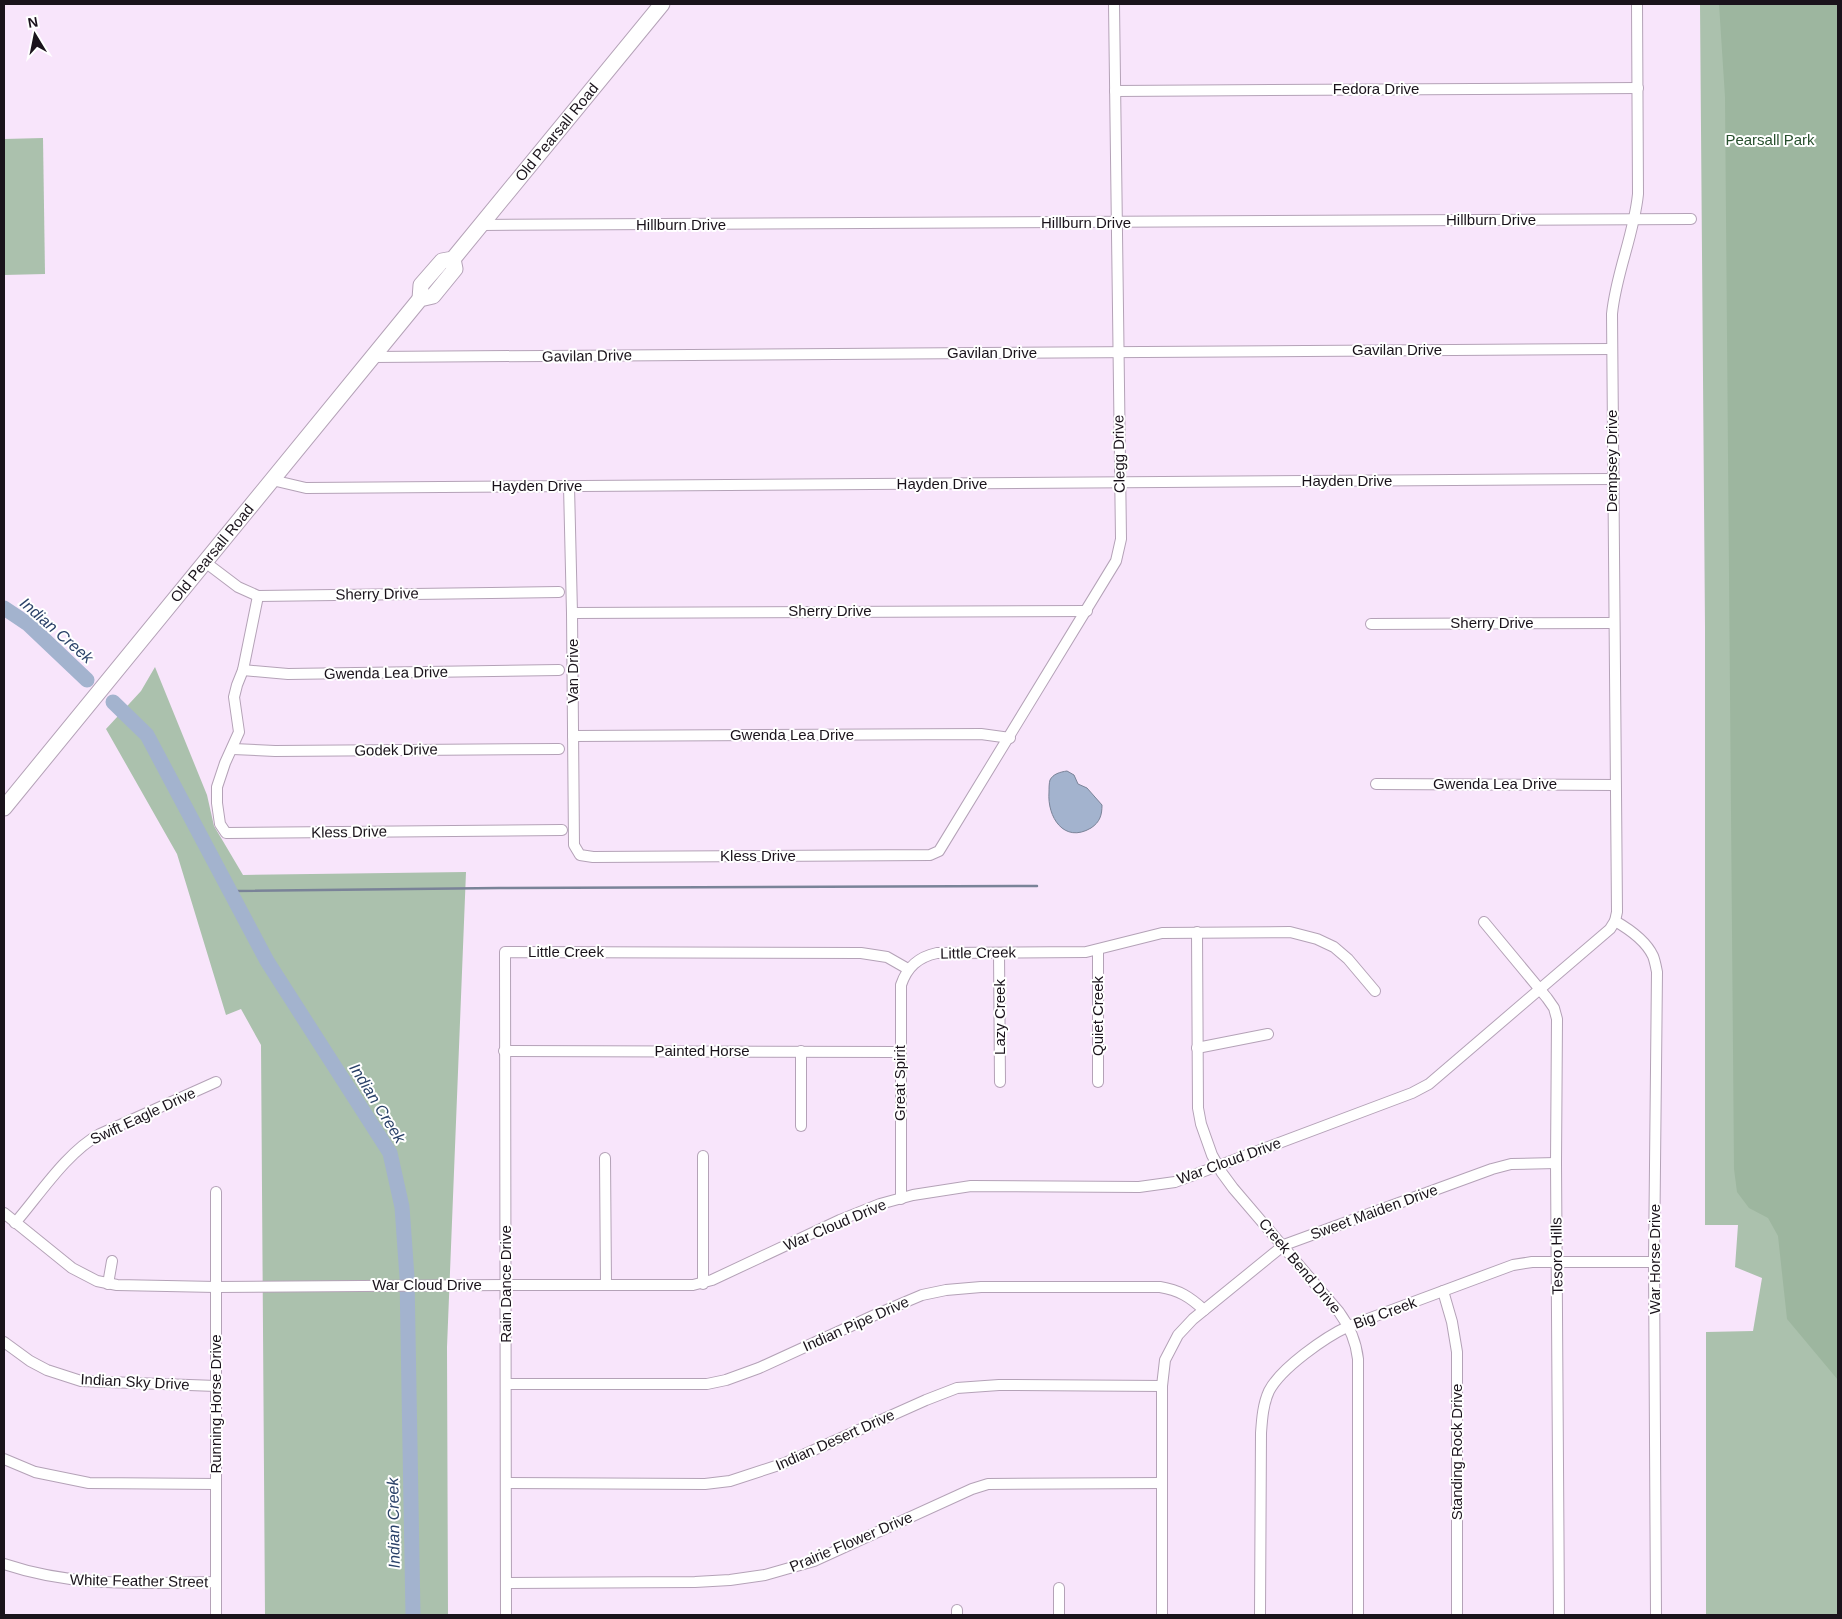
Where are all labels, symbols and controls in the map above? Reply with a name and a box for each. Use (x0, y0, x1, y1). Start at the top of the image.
north arrow (10, 10, 60, 60)
text: N (26, 13, 39, 31)
street label: Old Pearsall Road (511, 79, 602, 184)
street label: Fedora Drive (1333, 80, 1419, 97)
park label: Pearsall Park (1725, 131, 1815, 148)
street label: Hillburn Drive (1446, 211, 1536, 228)
street label: Hillburn Drive (1041, 214, 1131, 231)
street label: Hillburn Drive (636, 216, 726, 233)
street label: Gavilan Drive (1352, 341, 1442, 358)
street label: Gavilan Drive (947, 344, 1037, 361)
street label: Gavilan Drive (542, 346, 632, 365)
street label: Dempsey Drive (1603, 410, 1620, 512)
street label: Clegg Drive (1109, 415, 1128, 493)
street label: Hayden Drive (1302, 472, 1392, 489)
street label: Hayden Drive (897, 475, 987, 492)
street label: Hayden Drive (492, 477, 582, 494)
street label: Old Pearsall Road (167, 500, 257, 605)
street label: Sherry Drive (335, 584, 419, 603)
water label: Indian Creek (17, 594, 97, 667)
street label: Sherry Drive (788, 602, 872, 619)
street label: Sherry Drive (1450, 614, 1534, 631)
street label: Van Drive (564, 639, 581, 703)
street label: Gwenda Lea Drive (324, 663, 448, 682)
street label: Gwenda Lea Drive (730, 726, 854, 743)
street label: Godek Drive (354, 740, 438, 759)
street label: Gwenda Lea Drive (1433, 775, 1557, 792)
street label: Kless Drive (311, 822, 387, 841)
street label: Kless Drive (720, 847, 796, 864)
street label: Little Creek (528, 943, 604, 960)
street label: Little Creek (940, 943, 1017, 962)
street label: Quiet Creek (1089, 975, 1106, 1056)
street label: Lazy Creek (991, 979, 1008, 1055)
street label: Painted Horse (654, 1042, 750, 1059)
street label: Great Spirit (891, 1044, 908, 1121)
water label: Indian Creek (346, 1060, 409, 1147)
street label: Swift Eagle Drive (87, 1084, 198, 1147)
street label: War Cloud Drive (1174, 1134, 1283, 1187)
street label: Sweet Maiden Drive (1308, 1181, 1440, 1242)
street label: War Cloud Drive (781, 1195, 889, 1254)
street label: War Horse Drive (1646, 1204, 1663, 1314)
street label: Creek Bend Drive (1256, 1215, 1345, 1316)
street label: Tesoro Hills (1547, 1217, 1566, 1295)
street label: Rain Dance Drive (497, 1225, 514, 1343)
street label: War Cloud Drive (372, 1276, 482, 1293)
street label: Indian Pipe Drive (800, 1293, 911, 1355)
street label: Big Creek (1351, 1293, 1419, 1332)
street label: Running Horse Drive (207, 1334, 224, 1474)
street label: Indian Sky Drive (80, 1370, 190, 1393)
street label: Standing Rock Drive (1448, 1384, 1465, 1520)
street label: Indian Desert Drive (773, 1406, 897, 1473)
water label: Indian Creek (384, 1476, 403, 1568)
street label: Prairie Flower Drive (787, 1508, 915, 1575)
street label: White Feather Street (70, 1571, 209, 1590)

